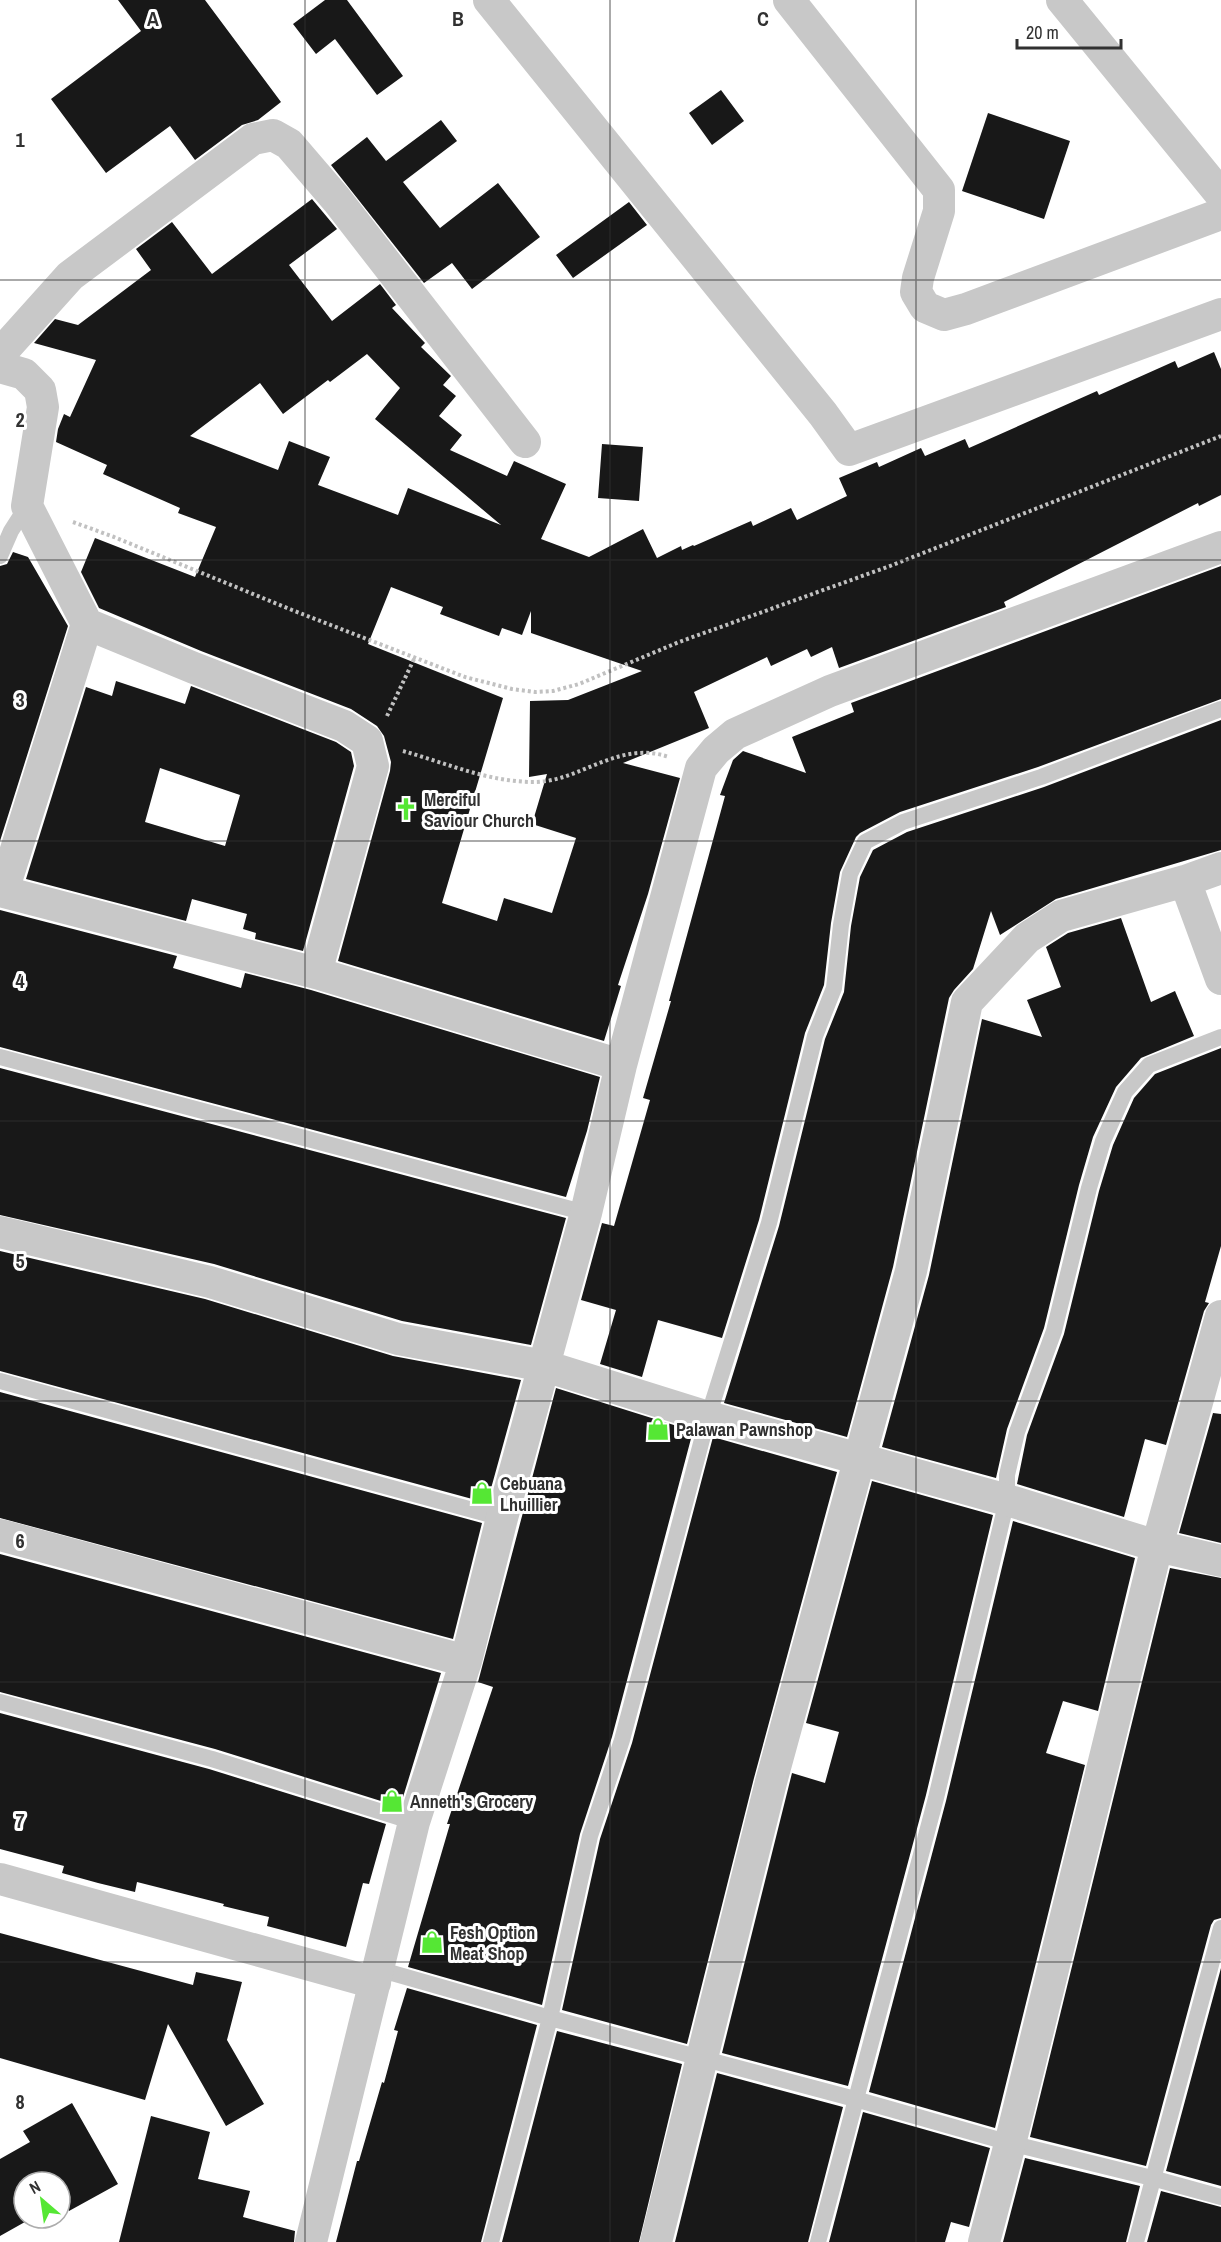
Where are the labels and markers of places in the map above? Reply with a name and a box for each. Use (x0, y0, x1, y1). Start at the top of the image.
place label: Merciful Saviour Church (424, 787, 534, 833)
church icon: Merciful Saviour Church (393, 796, 419, 822)
shop icon: Palawan Pawnshop (645, 1416, 671, 1442)
place label: Palawan Pawnshop (676, 1417, 813, 1442)
place label: Cebuana Lhuillier (500, 1471, 563, 1517)
shop icon: Cebuana Lhuillier (469, 1480, 495, 1506)
shop icon: Anneth's Grocery (379, 1788, 405, 1814)
place label: Anneth's Grocery (410, 1789, 534, 1814)
place label: Fesh Option Meat Shop (450, 1920, 535, 1966)
shop icon: Fesh Option Meat Shop (419, 1929, 445, 1955)

